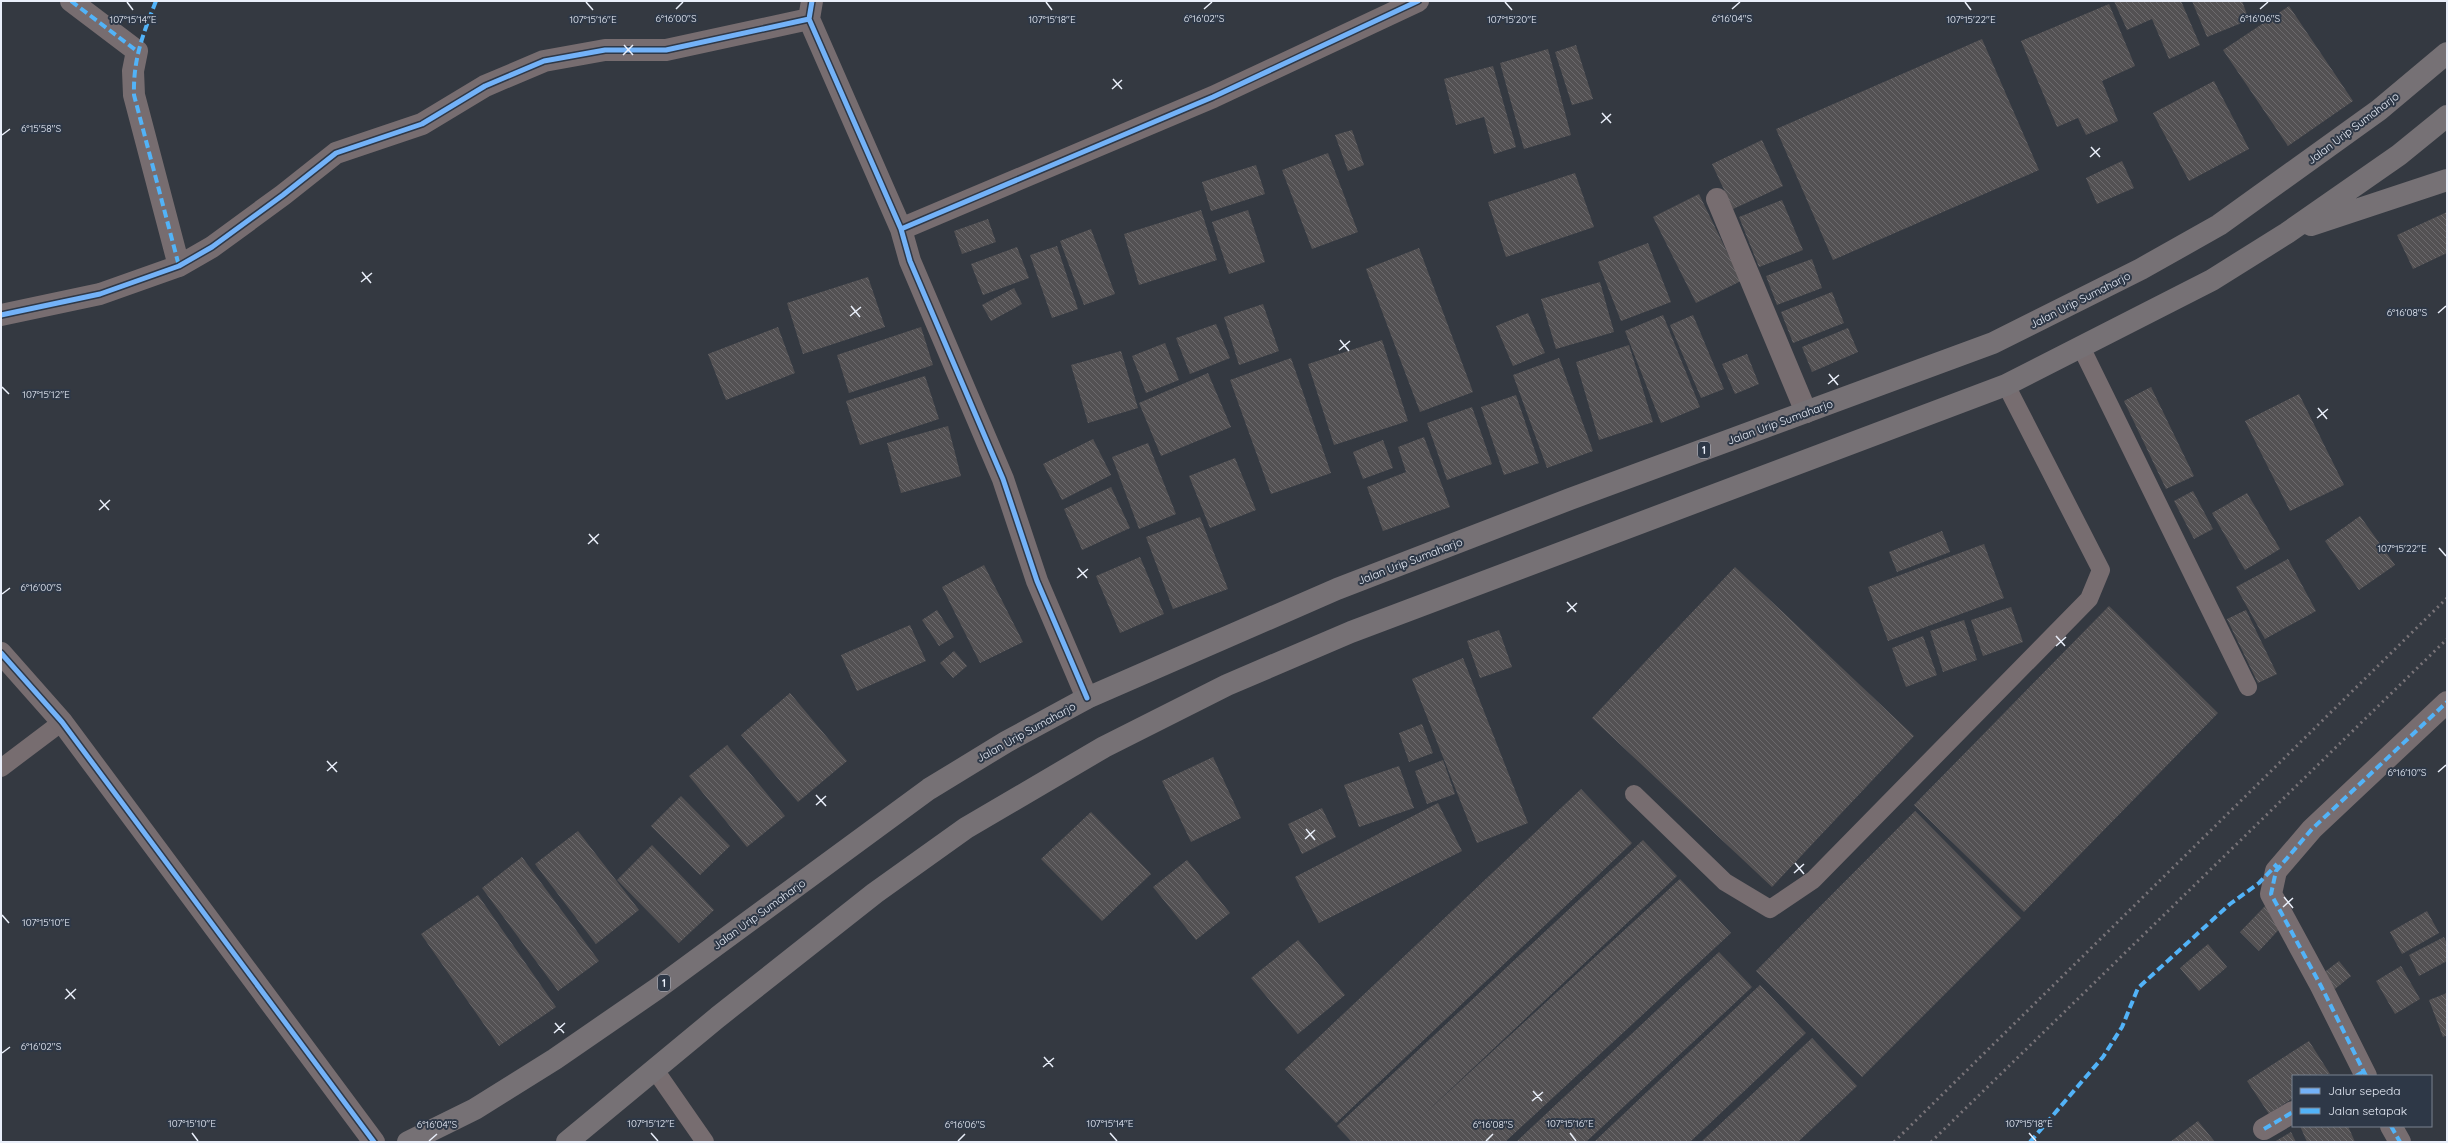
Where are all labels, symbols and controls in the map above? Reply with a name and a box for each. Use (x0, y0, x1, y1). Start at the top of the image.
text: 6°16'00"S (655, 12, 697, 25)
text: 6°16'02"S (1184, 12, 1225, 25)
text: 6°16'04"S (1712, 12, 1753, 25)
text: 6°16'06"S (2240, 12, 2281, 25)
text: 107°15'14"E (110, 13, 157, 26)
text: 107°15'16"E (569, 13, 617, 26)
text: 107°15'18"E (1028, 13, 1076, 26)
text: 107°15'20"E (1487, 13, 1537, 26)
text: 107°15'22"E (1946, 13, 1996, 26)
street label: Jalan Urip Sumaharjo (2304, 89, 2402, 167)
text: 6°15'58"S (21, 122, 61, 135)
street label: Jalan Urip Sumaharjo (2027, 268, 2133, 332)
text: 6°16'08"S (2387, 306, 2428, 319)
text: 107°15'12"E (22, 388, 70, 401)
street label: Jalan Urip Sumaharjo (1725, 396, 1835, 448)
road number: 1 (1698, 442, 1710, 458)
street label: Jalan Urip Sumaharjo (1355, 534, 1465, 588)
text: 107°15'22"E (2377, 542, 2427, 555)
text: 6°16'00"S (20, 581, 62, 594)
street label: Jalan Urip Sumaharjo (974, 699, 1078, 765)
text: 6°16'10"S (2388, 766, 2427, 779)
street label: Jalan Urip Sumaharjo (710, 875, 808, 952)
text: 107°15'10"E (22, 916, 70, 929)
road number: 1 (658, 975, 670, 991)
text: 6°16'02"S (21, 1040, 62, 1053)
legend (2292, 1075, 2432, 1127)
text: Jalur sepeda (2328, 1083, 2401, 1098)
text: Jalan setapak (2328, 1103, 2407, 1118)
text: 107°15'10"E (168, 1117, 216, 1130)
text: 107°15'12"E (627, 1117, 675, 1130)
text: 107°15'14"E (1087, 1117, 1134, 1130)
text: 107°15'16"E (1546, 1117, 1594, 1130)
text: 107°15'18"E (2005, 1117, 2053, 1130)
text: 6°16'04"S (417, 1118, 458, 1131)
text: 6°16'06"S (945, 1118, 986, 1131)
text: 6°16'08"S (1473, 1118, 1514, 1131)

